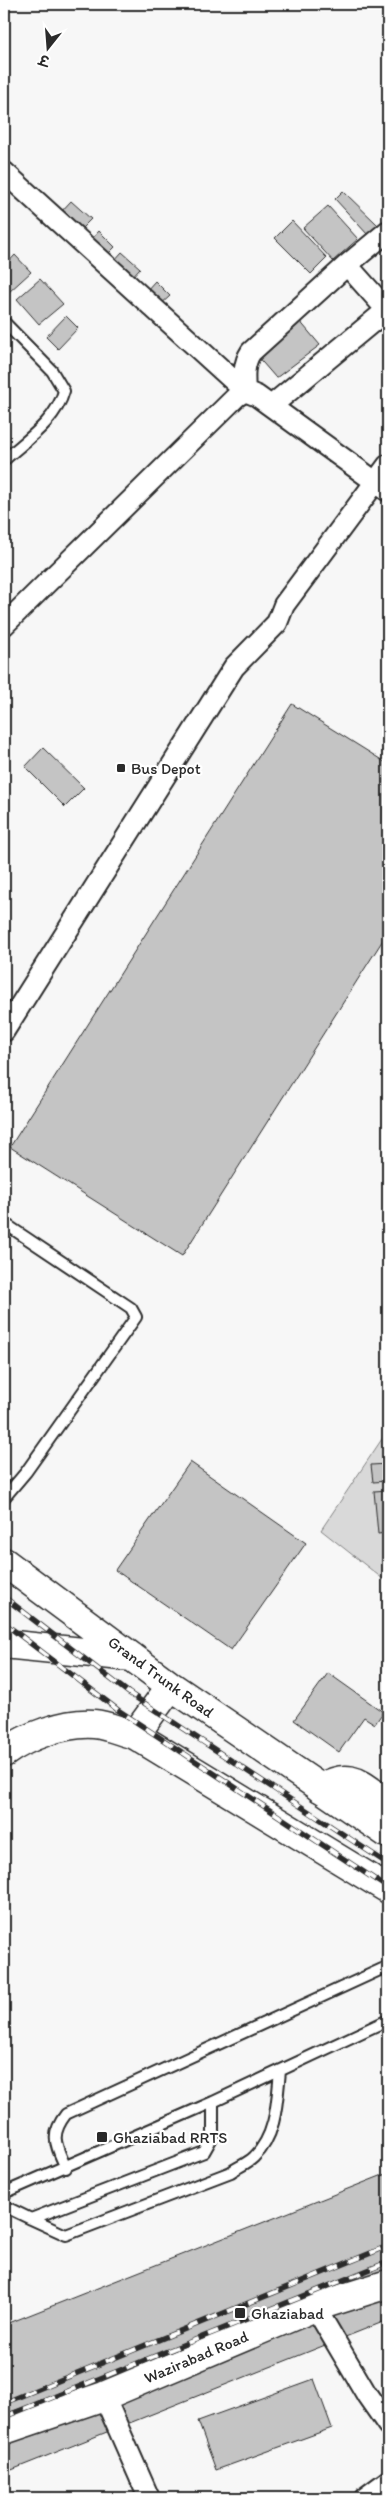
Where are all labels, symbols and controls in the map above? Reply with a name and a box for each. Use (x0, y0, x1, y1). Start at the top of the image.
north arrow (22, 22, 72, 72)
text: उ (36, 50, 53, 70)
place label: Bus Depot (131, 759, 201, 778)
marker: Bus Depot (115, 762, 127, 774)
street label: Grand Trunk Road (104, 1632, 218, 1722)
place label: Ghaziabad RRTS (113, 2128, 227, 2147)
marker: Ghaziabad RRTS (95, 2130, 109, 2144)
place label: Ghaziabad (251, 2304, 324, 2323)
marker: Ghaziabad (233, 2306, 247, 2320)
street label: Wazirabad Road (141, 2326, 251, 2387)

